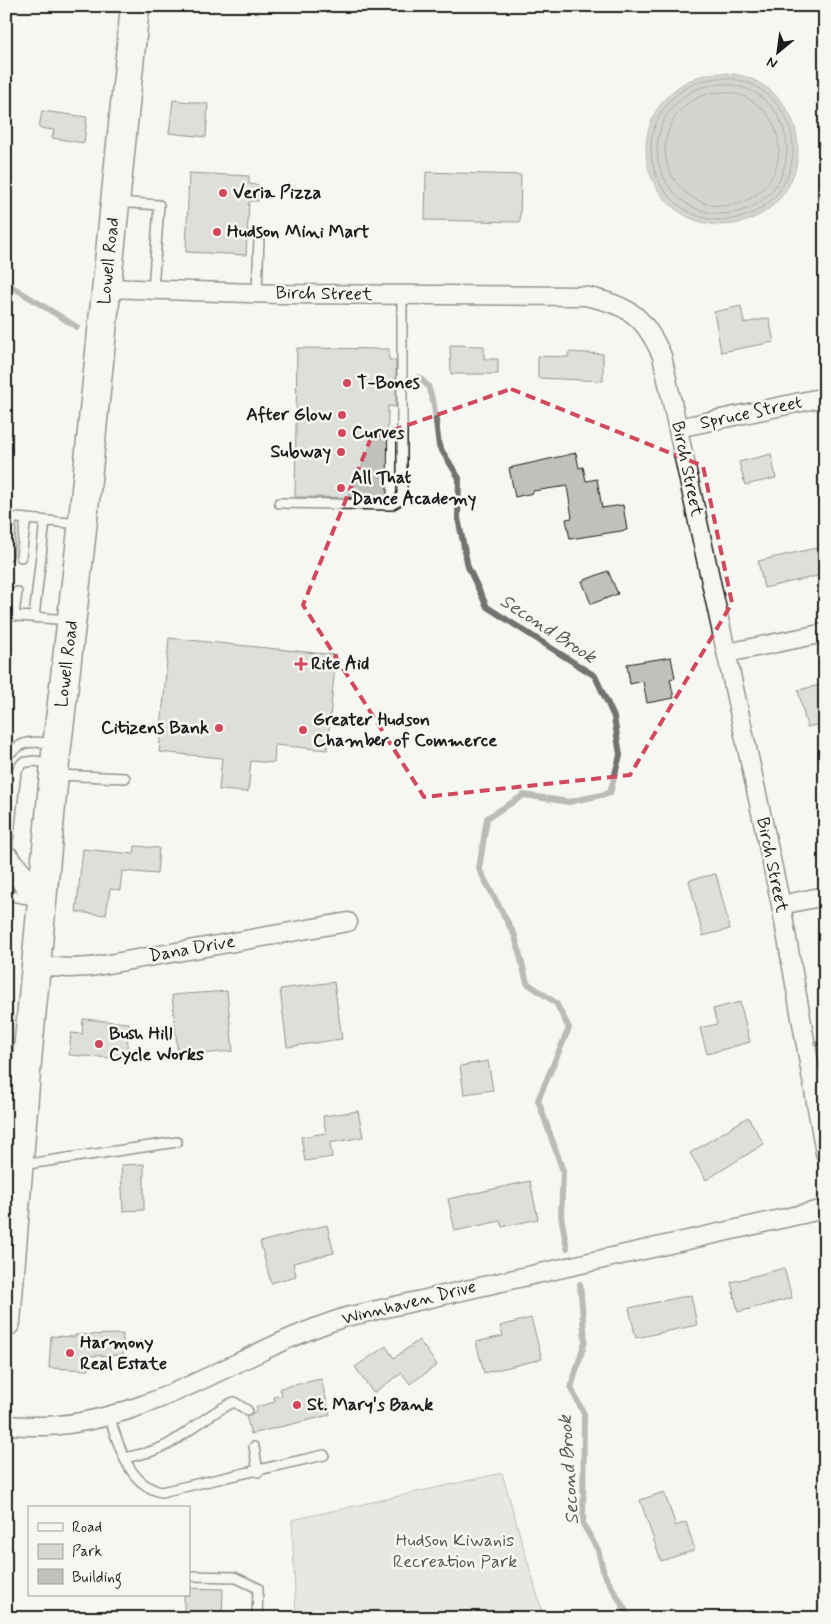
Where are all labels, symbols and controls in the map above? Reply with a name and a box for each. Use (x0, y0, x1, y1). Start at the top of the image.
north arrow (754, 28, 804, 78)
text: N (764, 52, 781, 73)
place label: Veria Pizza (233, 181, 322, 205)
marker: Veria Pizza (217, 187, 229, 199)
street label: Lowell Road (92, 216, 126, 306)
place label: Hudson Mini Mart (227, 220, 370, 244)
marker: Hudson Mini Mart (211, 226, 223, 238)
street label: Birch Street (275, 281, 373, 307)
place label: T-Bones (357, 371, 420, 395)
marker: T-Bones (341, 377, 353, 389)
street label: Spruce Street (698, 390, 804, 436)
place label: After Glow (246, 403, 333, 427)
marker: After Glow (336, 409, 348, 421)
street label: Birch Street (665, 419, 709, 519)
place label: Curves (352, 421, 405, 445)
marker: Curves (336, 427, 348, 439)
place label: Subway (270, 440, 331, 464)
marker: Subway (335, 446, 347, 458)
place label: All That Dance Academy (351, 466, 476, 511)
marker: All That Dance Academy (335, 482, 347, 494)
water label: Second Brook (495, 589, 602, 670)
street label: Lowell Road (50, 619, 84, 709)
place label: Rite Aid (311, 652, 369, 676)
marker: Rite Aid (295, 658, 307, 670)
place label: Greater Hudson Chamber of Commerce (313, 708, 497, 753)
place label: Citizens Bank (101, 716, 209, 740)
marker: Citizens Bank (213, 722, 225, 734)
marker: Greater Hudson Chamber of Commerce (297, 724, 309, 736)
street label: Birch Street (750, 815, 794, 915)
street label: Dana Drive (147, 930, 237, 968)
place label: Bush Hill Cycle Works (109, 1022, 204, 1067)
marker: Bush Hill Cycle Works (93, 1038, 105, 1050)
street label: Winnhaven Drive (339, 1275, 479, 1331)
place label: Harmony Real Estate (80, 1331, 167, 1376)
marker: Harmony Real Estate (64, 1347, 76, 1359)
place label: St. Mary's Bank (307, 1393, 433, 1417)
marker: St. Mary's Bank (291, 1399, 303, 1411)
water label: Second Brook (553, 1413, 585, 1526)
legend (28, 1506, 190, 1596)
text: Road (72, 1518, 102, 1538)
park label: Hudson Kiwanis Recreation Park (393, 1529, 517, 1574)
text: Park (72, 1542, 102, 1562)
text: Building (72, 1568, 122, 1589)

